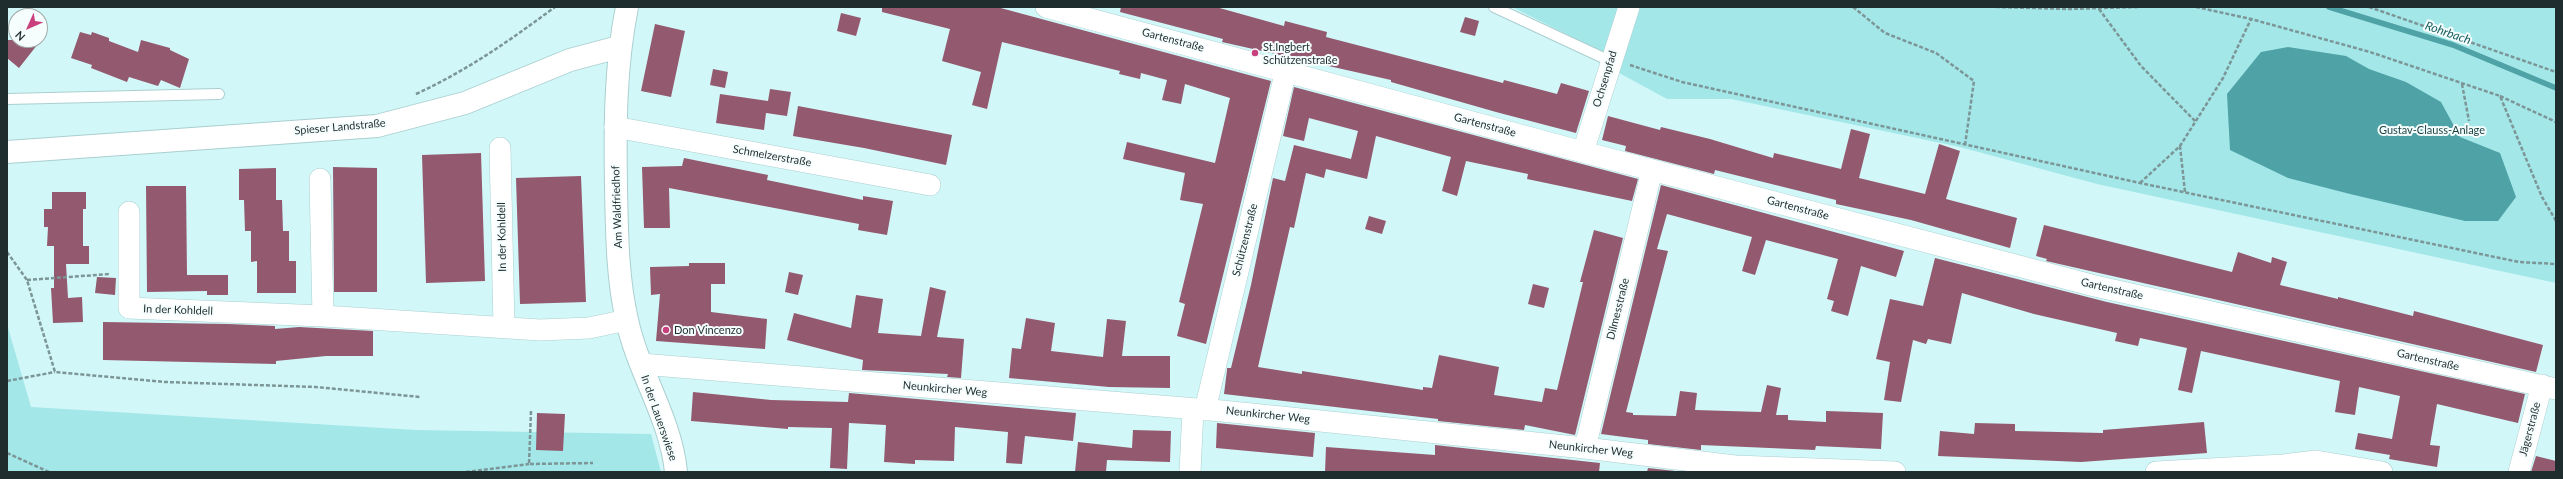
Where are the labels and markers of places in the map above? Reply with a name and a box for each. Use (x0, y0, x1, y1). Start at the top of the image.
place label: St.Ingbert Schützenstraße (1263, 40, 1337, 66)
marker: St.Ingbert Schützenstraße (1250, 48, 1260, 58)
place label: Don Vincenzo (674, 323, 742, 337)
marker: Don Vincenzo (661, 325, 671, 335)

